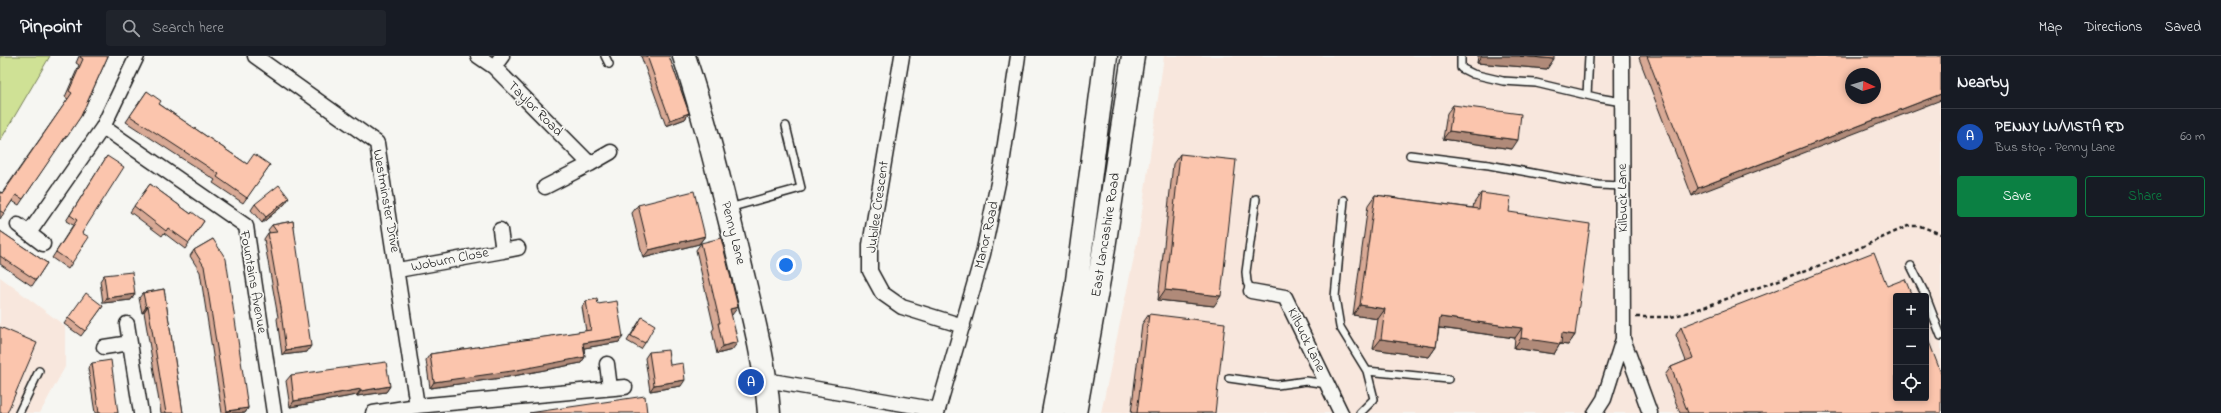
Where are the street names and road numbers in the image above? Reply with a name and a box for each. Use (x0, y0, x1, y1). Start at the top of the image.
street label: Taylor Road (502, 76, 568, 142)
street label: Westminster Drive (367, 148, 406, 255)
street label: Jubilee Crescent (861, 159, 895, 254)
street label: Kilbuck Lane (1612, 163, 1634, 233)
street label: East Lancashire Road (1086, 171, 1126, 299)
street label: Penny Lane (714, 199, 751, 268)
street label: Manor Road (969, 199, 1005, 271)
street label: Fountains Avenue (233, 228, 273, 336)
street label: Woburn Close (409, 242, 491, 278)
street label: Kilbuck Lane (1281, 304, 1331, 376)

